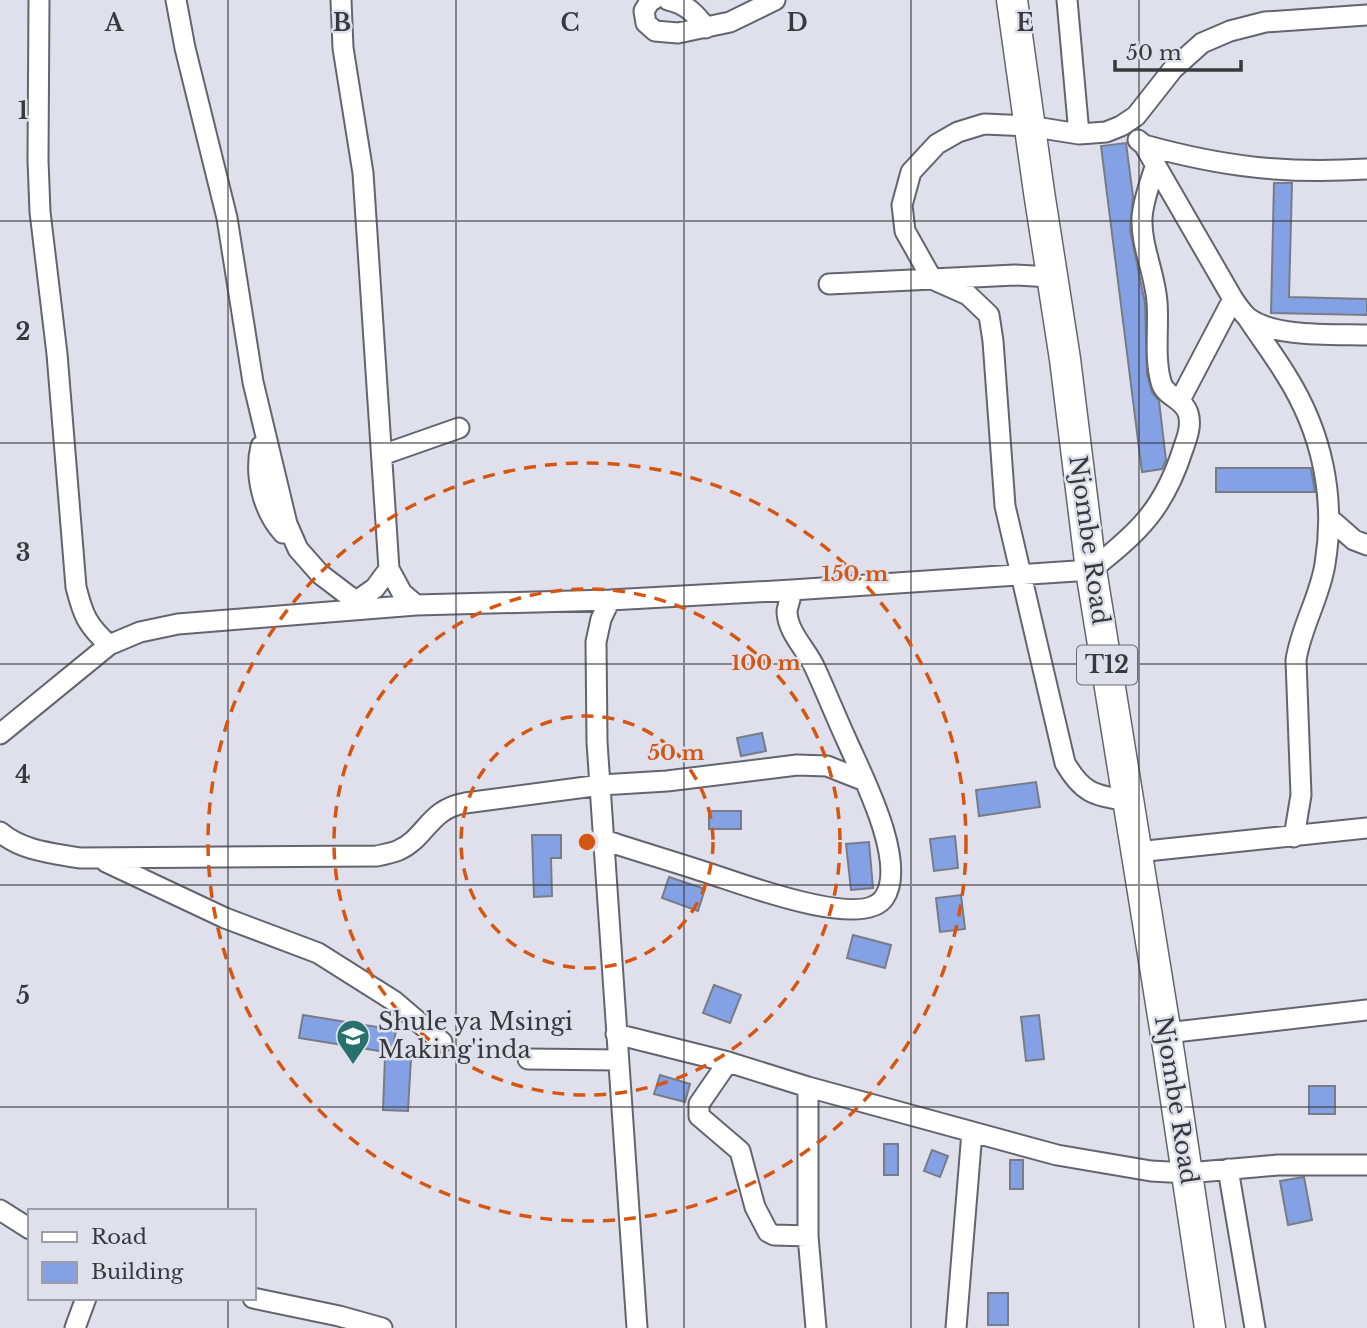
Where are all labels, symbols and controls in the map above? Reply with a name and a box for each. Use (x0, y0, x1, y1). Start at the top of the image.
text: A (104, 9, 125, 37)
text: B (333, 9, 351, 37)
text: C (561, 9, 579, 37)
text: D (786, 9, 808, 37)
text: E (1016, 9, 1034, 37)
scale bar (1115, 28, 1241, 72)
text: 50 m (1126, 40, 1182, 66)
text: 1 (18, 97, 28, 125)
text: 2 (16, 318, 30, 346)
street label: Njombe Road (1063, 454, 1116, 626)
text: 3 (16, 539, 30, 567)
text: 150 m (822, 561, 888, 587)
road number: T12 (1077, 646, 1137, 684)
text: 100 m (731, 650, 801, 676)
text: 50 m (647, 740, 705, 766)
text: 4 (15, 761, 31, 789)
centre of rings (575, 830, 599, 854)
text: 5 (16, 982, 30, 1010)
place label: Shule ya Msingi Making'inda (378, 1007, 573, 1064)
street label: Njombe Road (1149, 1014, 1204, 1186)
school or university icon: Shule ya Msingi Making'inda (334, 1017, 372, 1066)
legend (28, 1209, 256, 1300)
text: Road (91, 1224, 147, 1250)
text: Building (91, 1259, 184, 1285)

